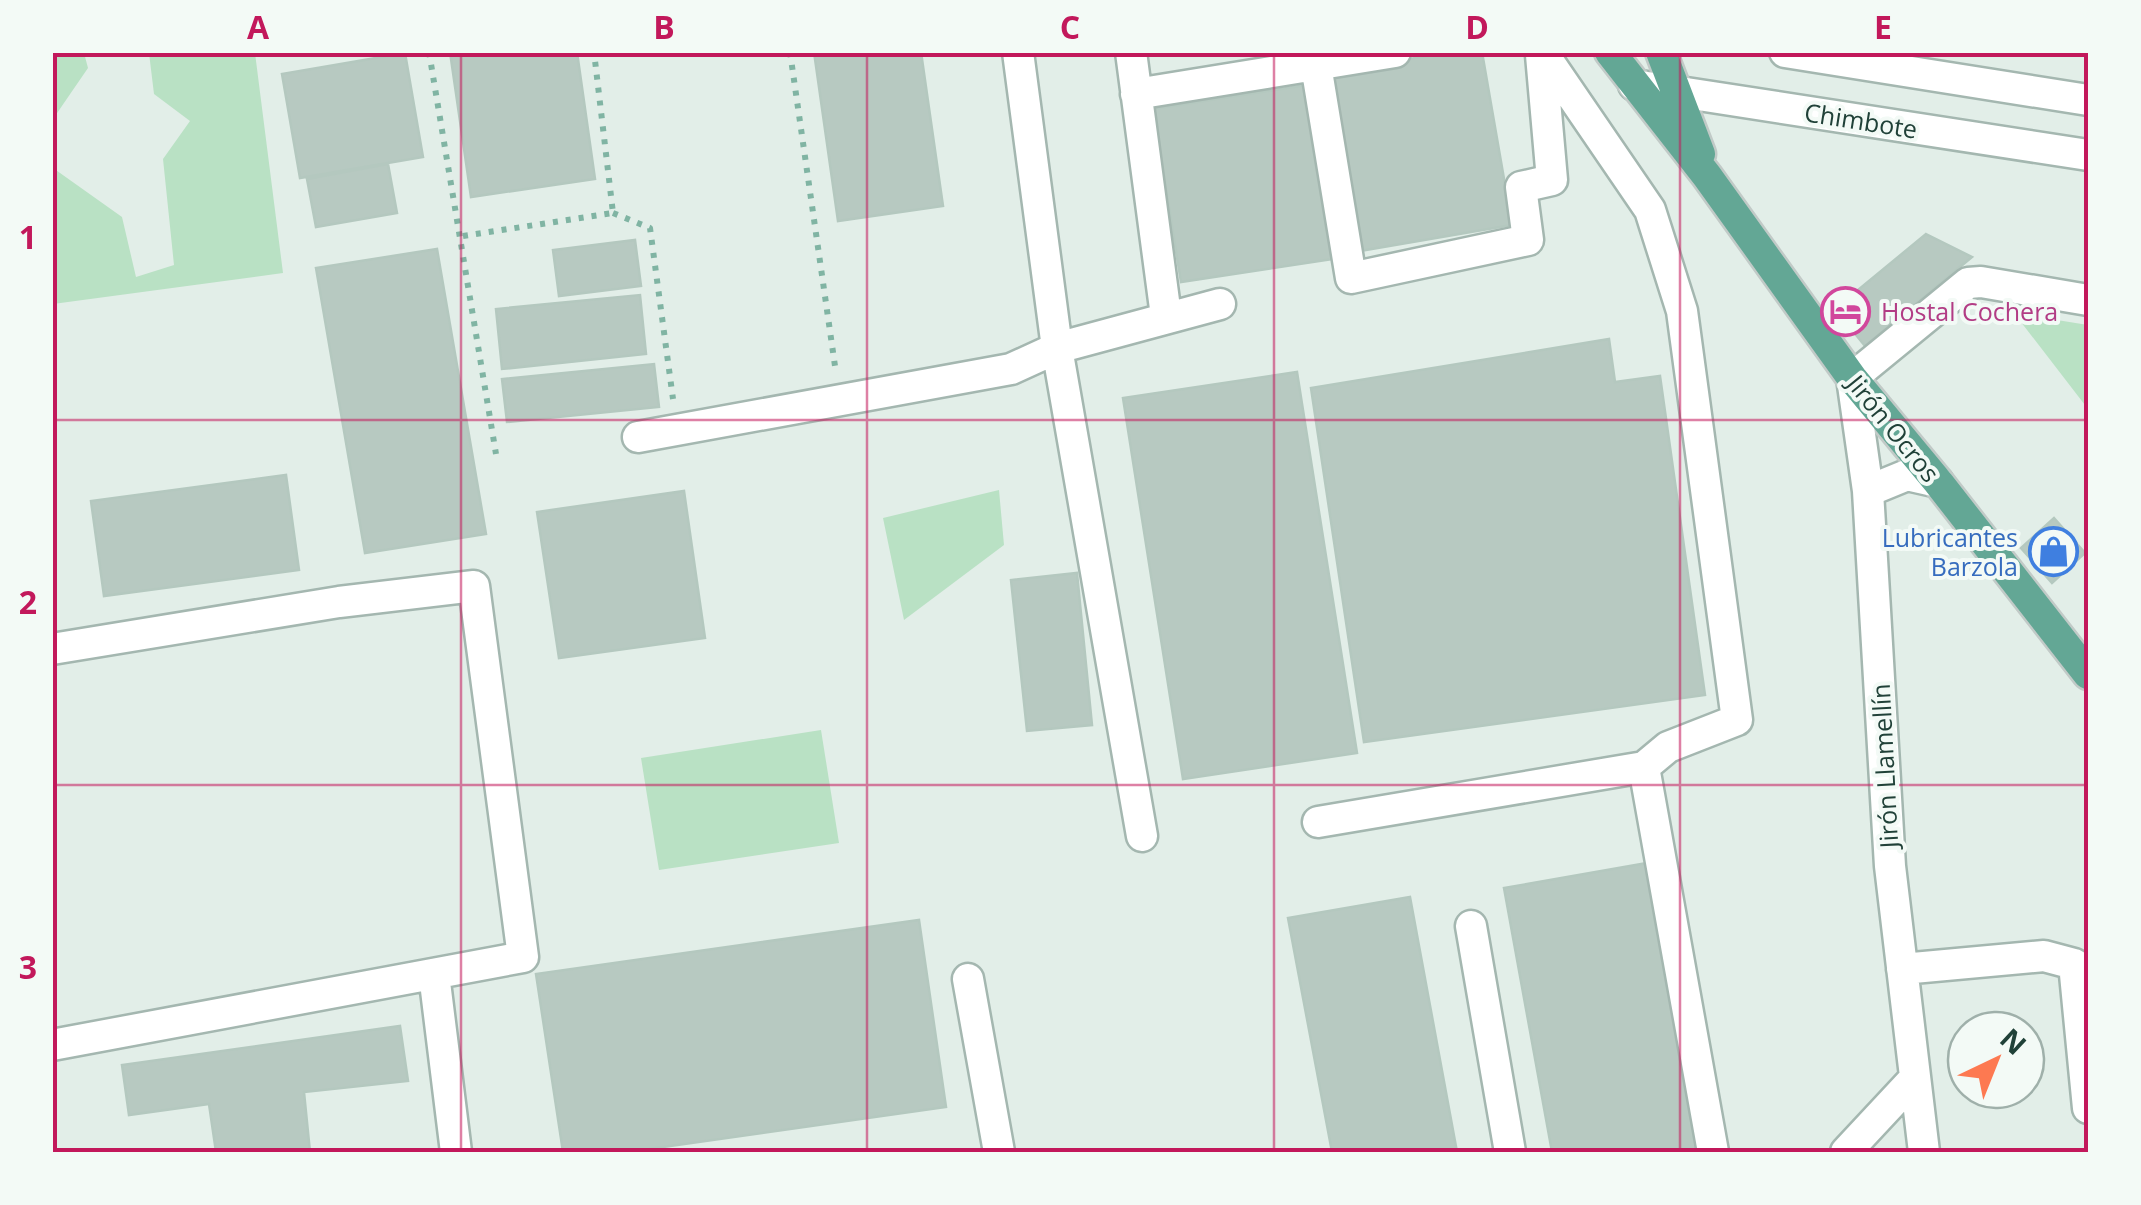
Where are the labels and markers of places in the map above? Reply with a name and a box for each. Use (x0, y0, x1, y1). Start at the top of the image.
hotel icon: Hostal Cochera (1820, 285, 1872, 337)
place label: Hostal Cochera (1881, 294, 2058, 328)
place label: Lubricantes Barzola (1882, 520, 2018, 583)
shop icon: Lubricantes Barzola (2027, 525, 2079, 577)

